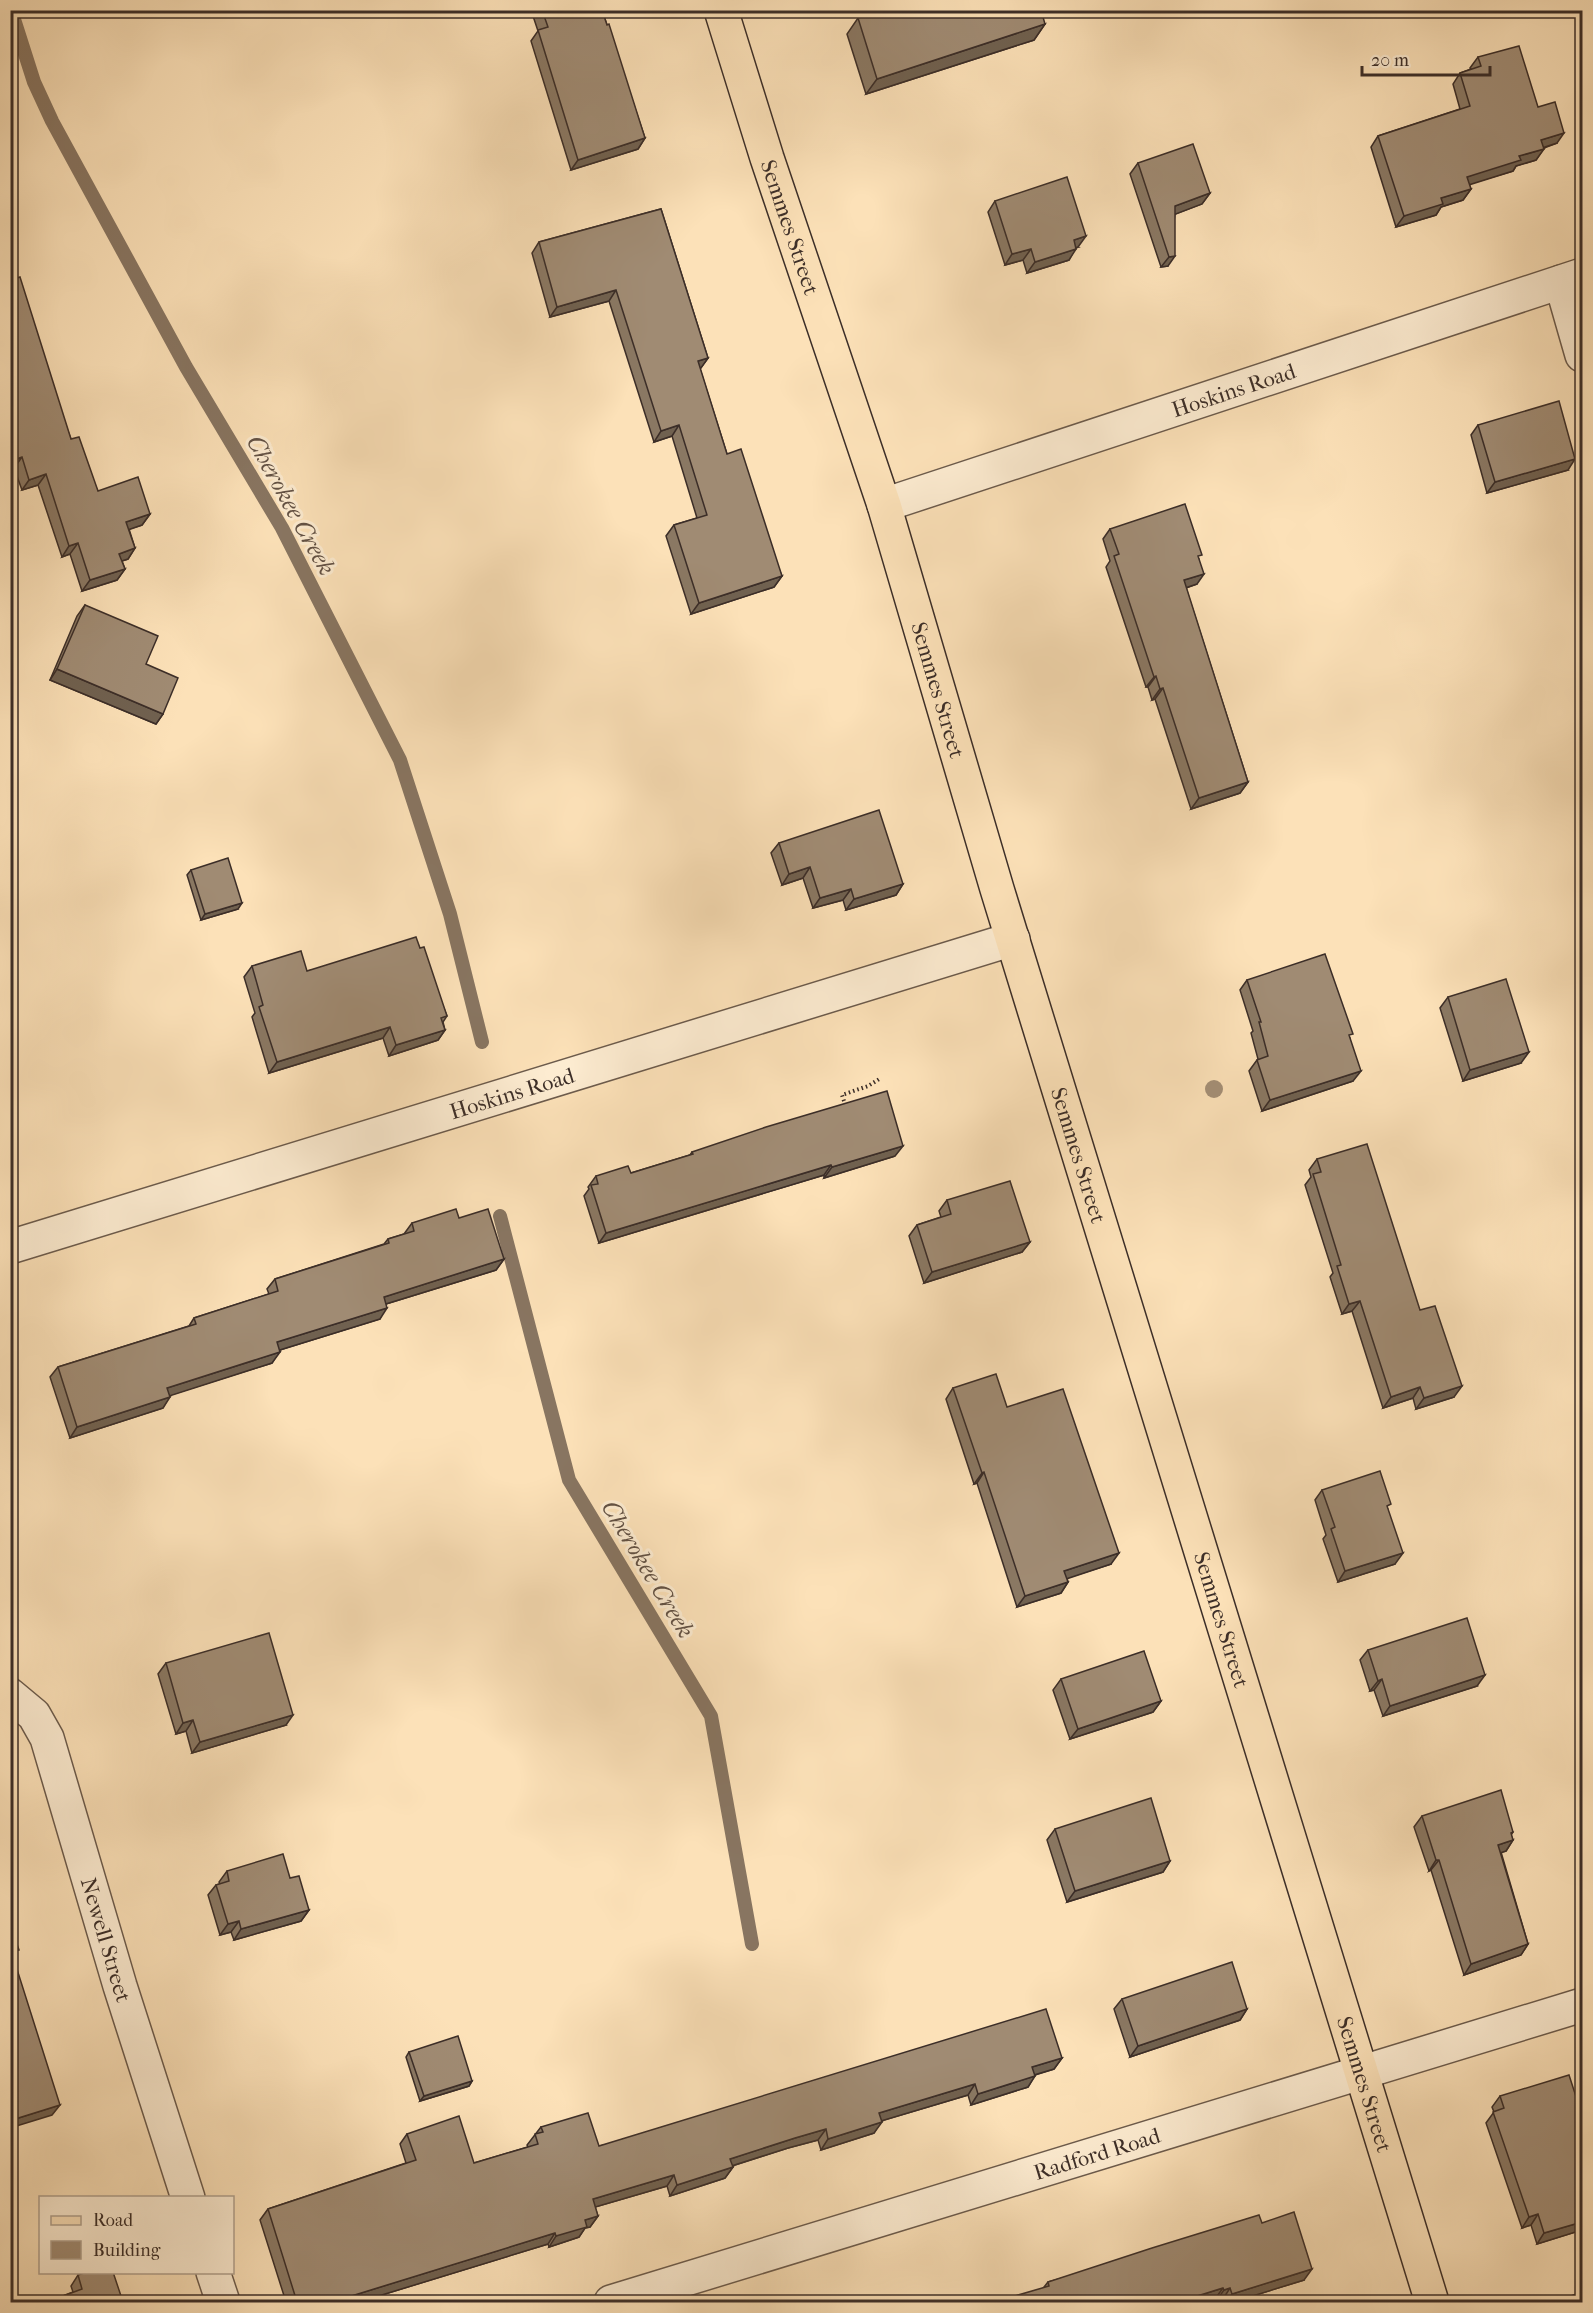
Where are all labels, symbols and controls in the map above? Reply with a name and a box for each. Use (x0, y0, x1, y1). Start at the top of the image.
scale bar (1362, 39, 1490, 77)
text: 20 m (1371, 50, 1409, 71)
street label: Semmes Street (755, 157, 824, 298)
street label: Hoskins Road (1169, 358, 1300, 423)
water label: Cherokee Creek (241, 430, 341, 580)
street label: Semmes Street (905, 619, 970, 762)
street label: Hoskins Road (447, 1062, 579, 1125)
street label: Semmes Street (1045, 1084, 1111, 1227)
water label: Cherokee Creek (596, 1495, 700, 1643)
street label: Semmes Street (1188, 1549, 1254, 1691)
street label: Newell Street (75, 1875, 136, 2006)
street label: Semmes Street (1331, 2013, 1397, 2156)
street label: Radford Road (1031, 2122, 1165, 2186)
legend (39, 2196, 234, 2274)
text: Road (93, 2210, 133, 2231)
text: Building (93, 2240, 161, 2261)

